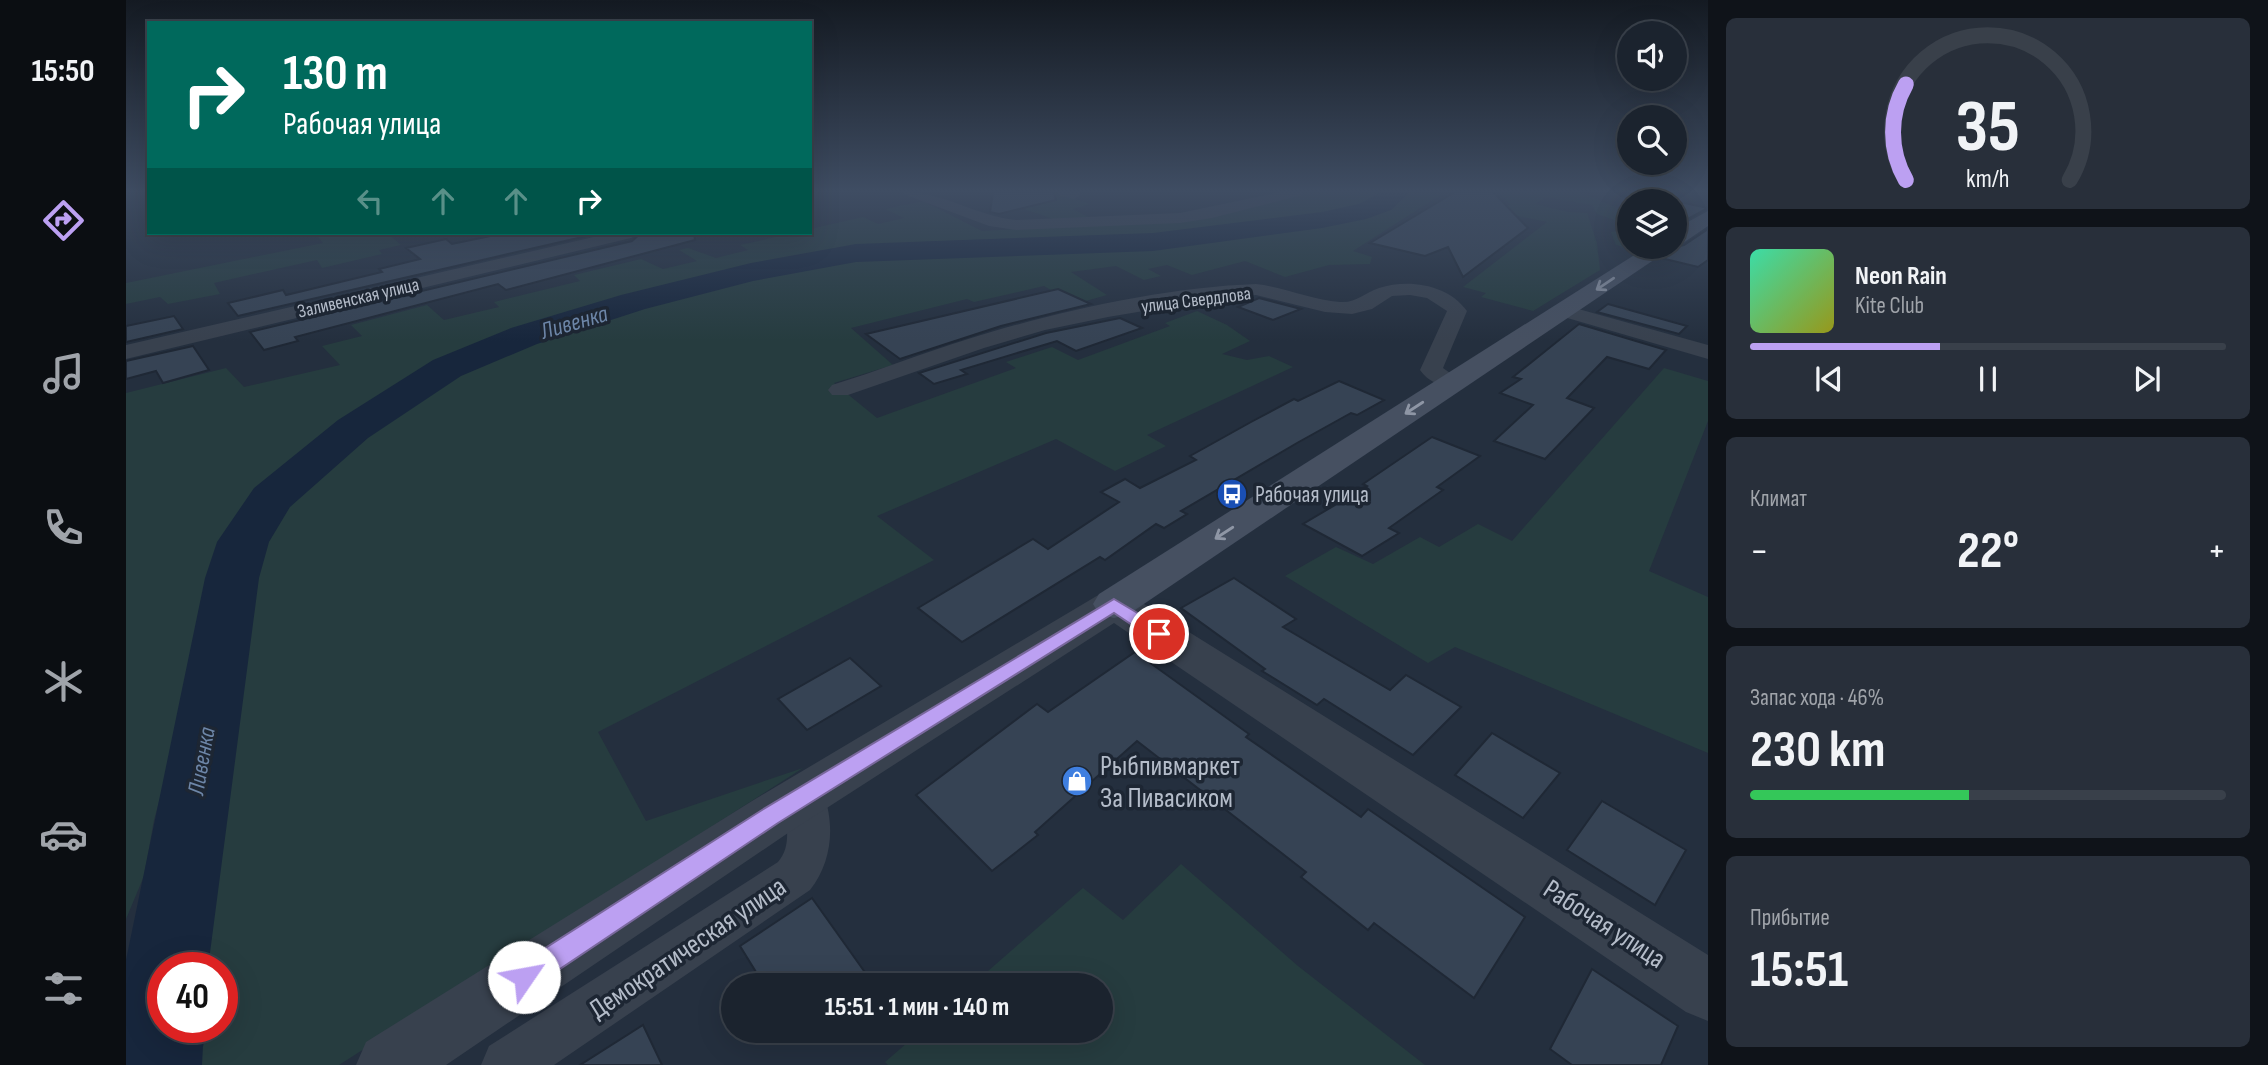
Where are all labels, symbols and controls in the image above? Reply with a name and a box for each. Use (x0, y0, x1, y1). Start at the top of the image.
map controls (1617, 21, 1687, 259)
button: sound (1617, 21, 1687, 91)
text: 130 m (283, 45, 388, 104)
icon: right (168, 49, 259, 140)
text: 15:50 (31, 52, 95, 91)
text: 35 (1956, 84, 2020, 172)
text: Рабочая улица (283, 105, 441, 144)
button: search (1617, 105, 1687, 175)
text: km/h (1966, 164, 2010, 195)
icon: left (351, 182, 389, 220)
icon: ahead (424, 182, 462, 220)
icon: ahead (497, 182, 535, 220)
icon: right (570, 182, 608, 220)
button: layers (1617, 189, 1687, 259)
icon: directions (39, 196, 88, 245)
text: Neon Rain (1855, 261, 1947, 292)
street label: Заливенская улица (295, 273, 421, 324)
one-way arrow (1596, 277, 1615, 291)
street label: улица Свердлова (1140, 282, 1252, 319)
text: Kite Club (1855, 292, 1924, 320)
water label: Ливенка (536, 299, 611, 346)
icon: music (39, 349, 88, 398)
icon: previous (1810, 360, 1848, 398)
icon: pause (1969, 360, 2007, 398)
icon: next (2128, 360, 2166, 398)
one-way arrow (1405, 401, 1424, 416)
bus stop icon: Рабочая улица (1215, 477, 1249, 511)
place label: Рабочая улица (1255, 481, 1369, 509)
text: Климат (1750, 485, 1807, 513)
icon: phone (39, 503, 88, 552)
text: 22° (1957, 520, 2019, 583)
one-way arrow (1214, 526, 1234, 540)
text: − (1750, 529, 1769, 574)
text: + (2207, 529, 2226, 574)
pin (1129, 604, 1189, 664)
icon: arrive (1140, 615, 1178, 653)
icon: climate (39, 657, 88, 706)
text: Запас хода · 46% (1750, 684, 1884, 712)
text: 230 km (1750, 719, 1885, 782)
water label: Ливенка (181, 725, 222, 798)
place label: Рыбпивмаркет За Пивасиком (1100, 750, 1240, 815)
shop icon: Рыбпивмаркет За Пивасиком (1060, 764, 1094, 798)
icon: car (39, 810, 88, 859)
street label: Демократическая улица (583, 870, 792, 1026)
street label: Рабочая улица (1537, 873, 1671, 976)
text: Прибытие (1750, 904, 1830, 932)
text: 15:51 (1750, 939, 1848, 1002)
position arrow (487, 940, 561, 1014)
speed limit sign: 40 (147, 952, 238, 1043)
icon: filters (39, 964, 88, 1013)
text: 15:51 · 1 мин · 140 m (825, 992, 1009, 1023)

